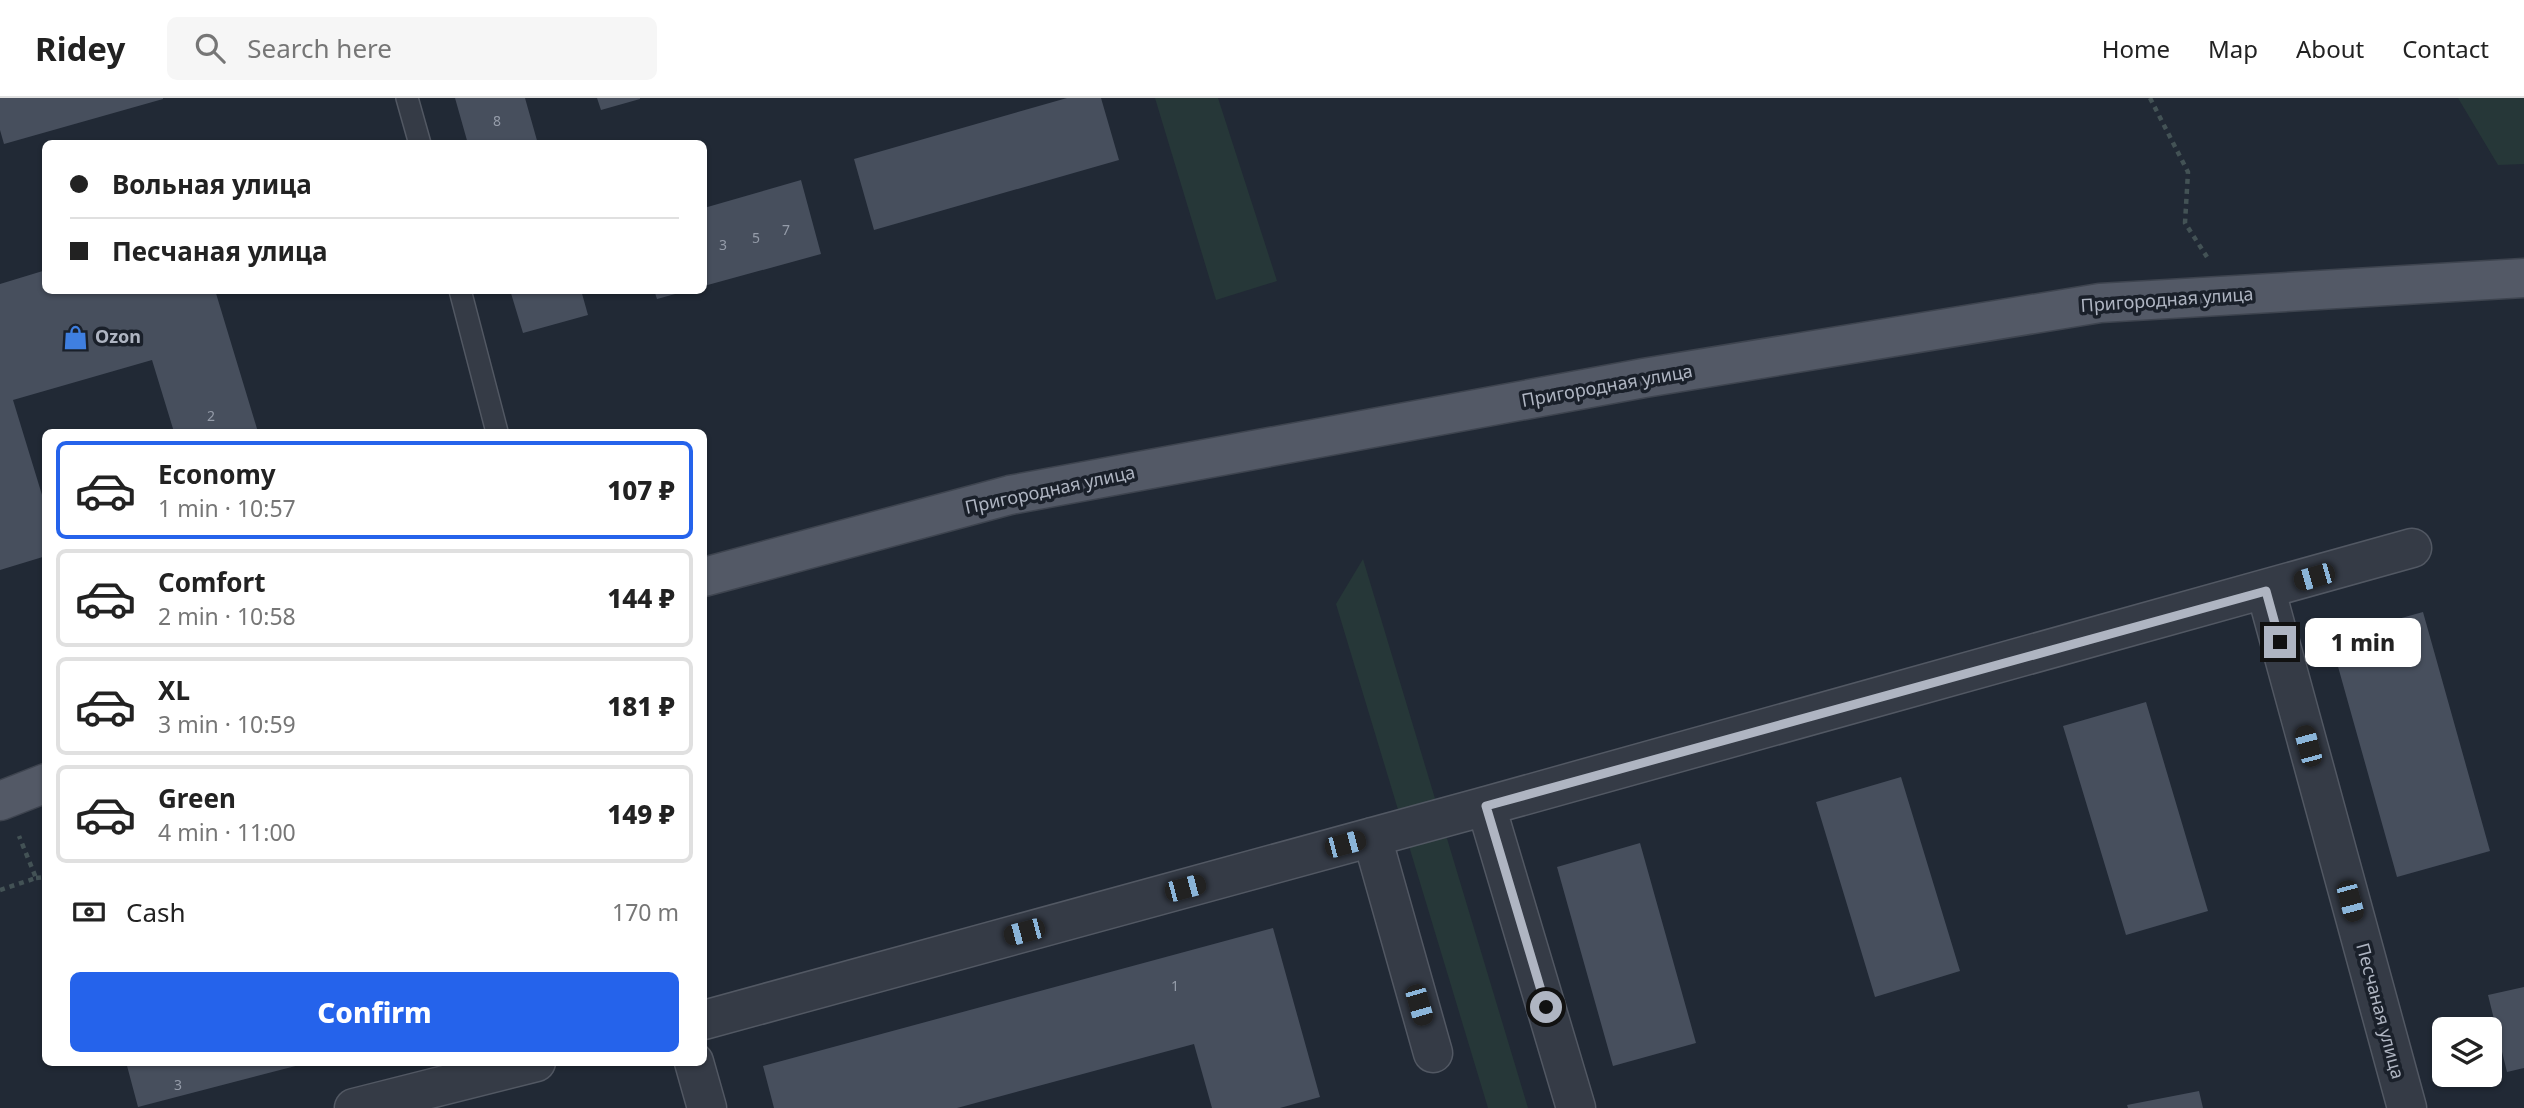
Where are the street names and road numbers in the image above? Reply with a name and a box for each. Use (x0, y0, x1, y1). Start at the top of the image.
street label: Пригородная улица (2080, 281, 2254, 317)
street label: Пригородная улица (1519, 358, 1694, 412)
street label: Пригородная улица (963, 459, 1137, 519)
street label: Песчаная улица (2351, 940, 2411, 1081)

